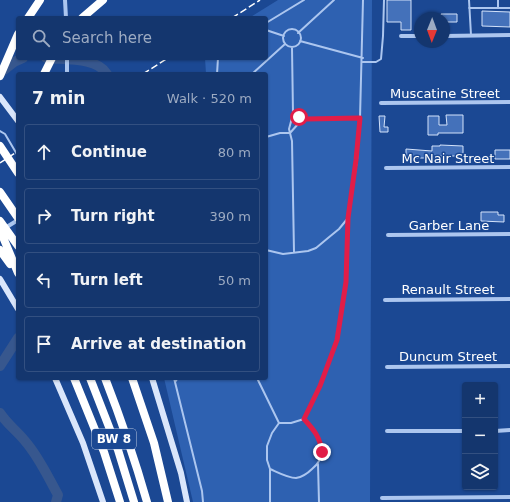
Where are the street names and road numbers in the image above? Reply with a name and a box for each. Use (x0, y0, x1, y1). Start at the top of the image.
street label: Muscatine Street (390, 86, 500, 101)
street label: Mc Nair Street (402, 151, 494, 166)
street label: Garber Lane (409, 218, 489, 233)
street label: Renault Street (401, 282, 495, 297)
street label: Duncum Street (399, 349, 497, 364)
road number: BW 8 (92, 429, 136, 449)

